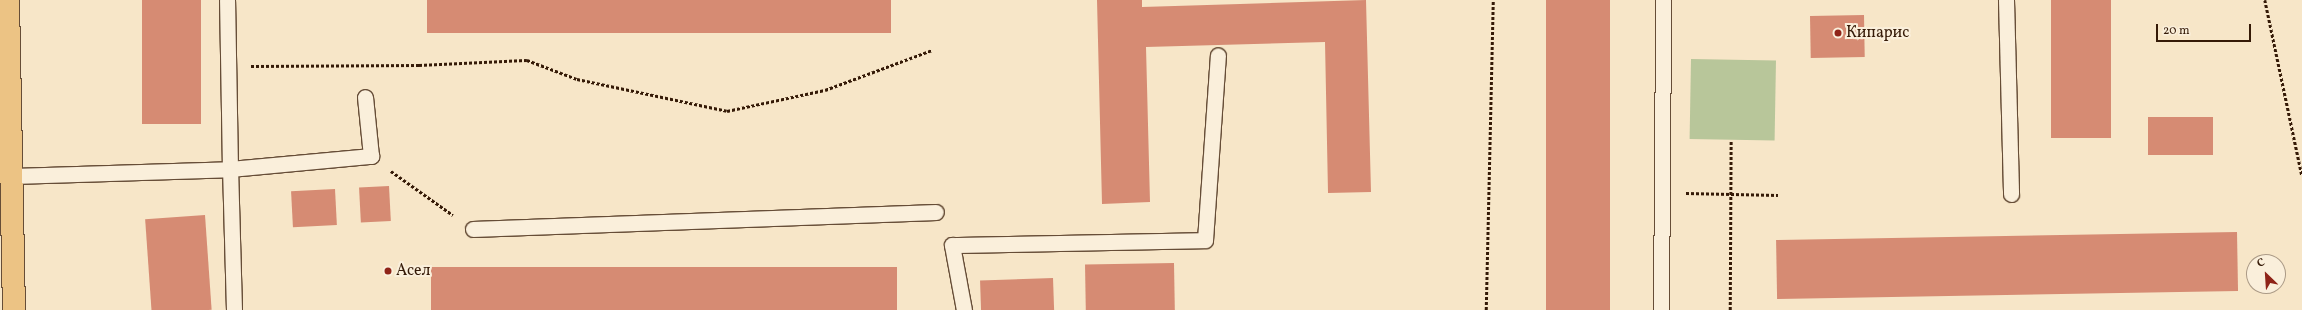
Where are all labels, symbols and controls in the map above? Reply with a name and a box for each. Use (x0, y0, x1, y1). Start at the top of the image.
scale bar (2158, 16, 2253, 42)
place label: Кипарис (1846, 23, 1909, 43)
text: 20 m (2163, 23, 2190, 39)
marker: Кипарис (1833, 28, 1843, 38)
north arrow (2246, 254, 2286, 294)
text: С (2255, 255, 2268, 272)
place label: Асел (396, 261, 430, 281)
marker: Асел (383, 266, 393, 276)

